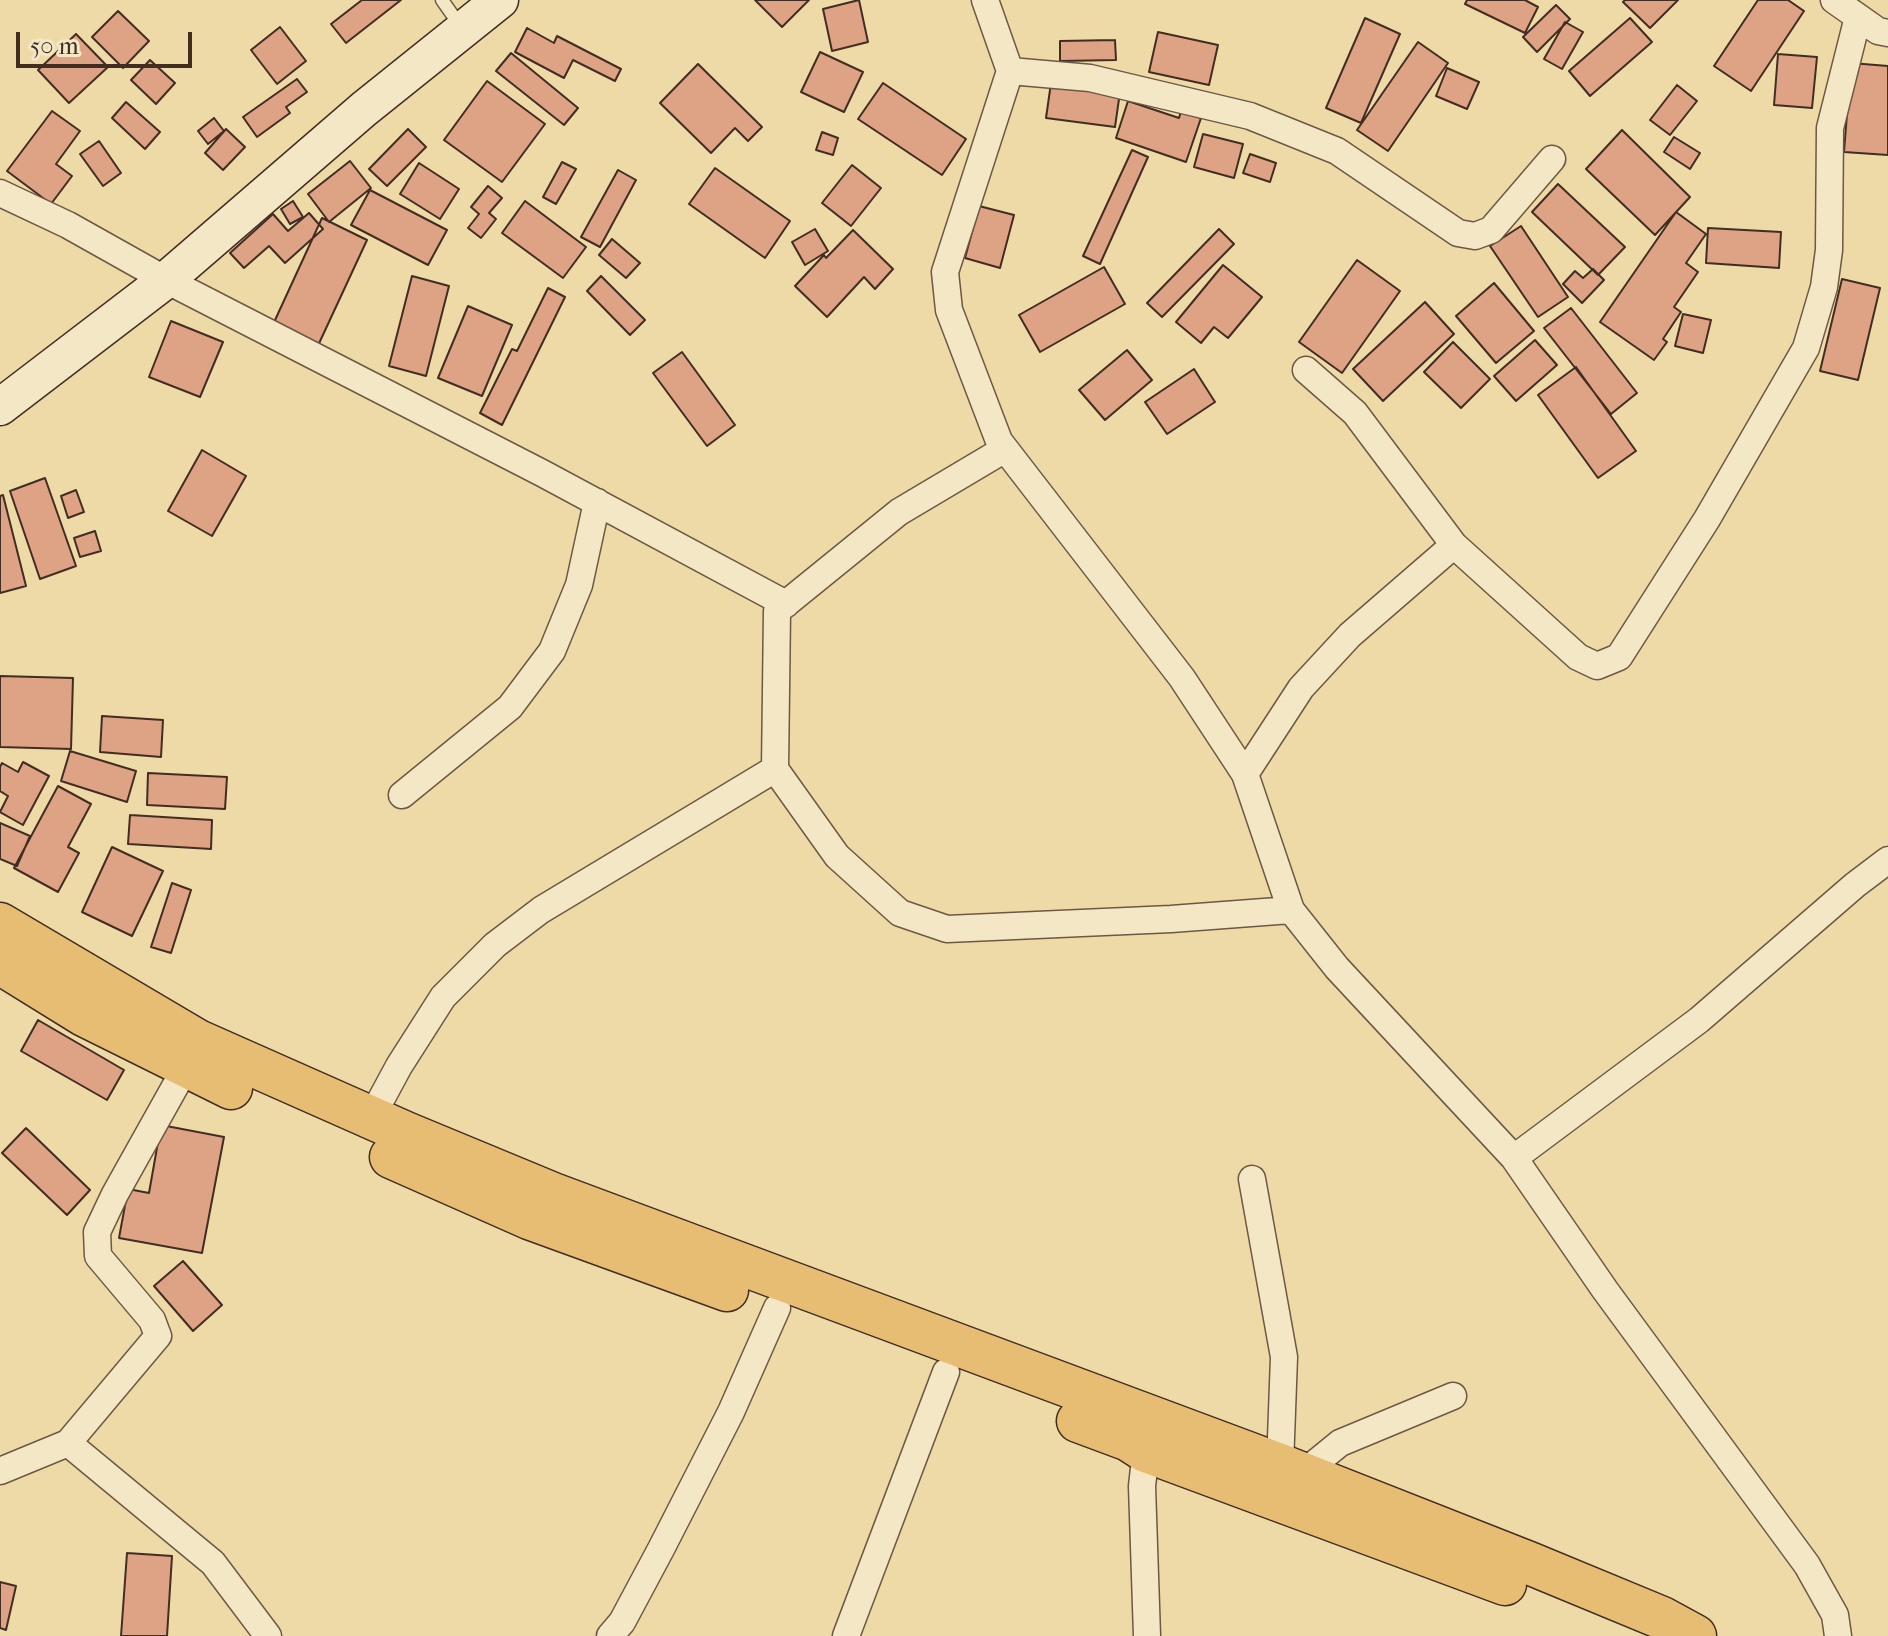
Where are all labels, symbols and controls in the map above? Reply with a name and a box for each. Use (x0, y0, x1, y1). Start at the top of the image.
scale bar (20, 16, 196, 66)
text: 50 m (30, 32, 79, 60)

